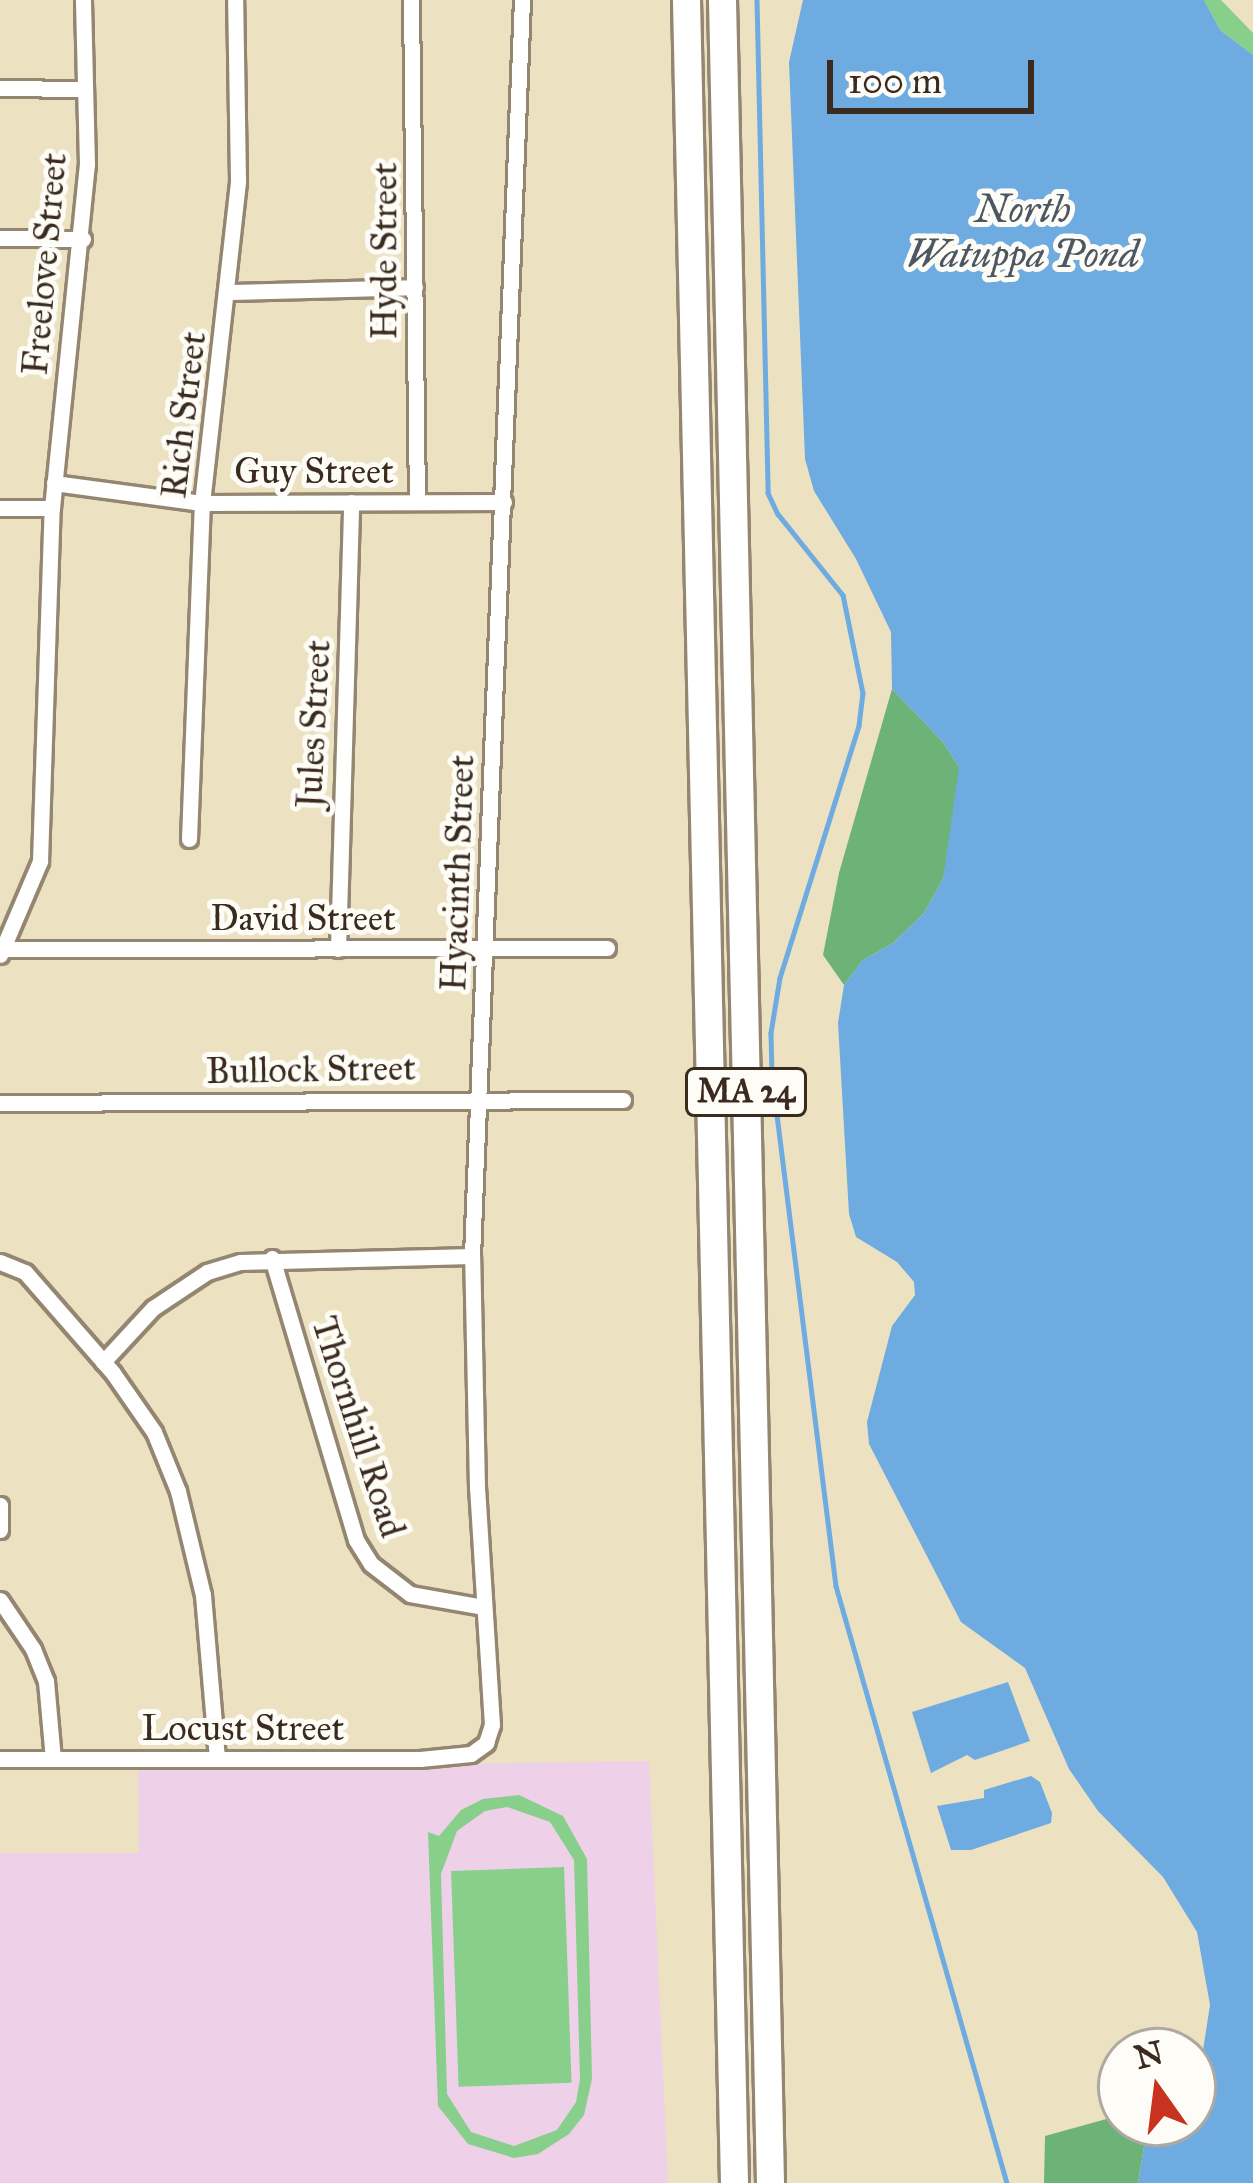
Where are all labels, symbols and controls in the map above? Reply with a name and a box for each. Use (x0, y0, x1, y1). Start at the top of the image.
scale bar (833, 36, 1040, 110)
text: 100 m (848, 59, 942, 103)
street label: Freelove Street (14, 151, 76, 377)
street label: Hyde Street (363, 162, 407, 340)
water label: North Watuppa Pond (907, 187, 1139, 278)
street label: Rich Street (152, 329, 216, 501)
street label: Guy Street (234, 450, 394, 494)
street label: Jules Street (288, 639, 340, 809)
street label: Hyacinth Street (432, 754, 484, 992)
street label: David Street (210, 897, 396, 941)
street label: Bullock Street (206, 1047, 416, 1093)
road number: MA 24 (683, 1065, 809, 1119)
street label: Thornhill Road (302, 1311, 414, 1543)
street label: Locust Street (142, 1707, 344, 1751)
north arrow (1097, 2027, 1217, 2147)
text: N (1131, 2032, 1167, 2078)

